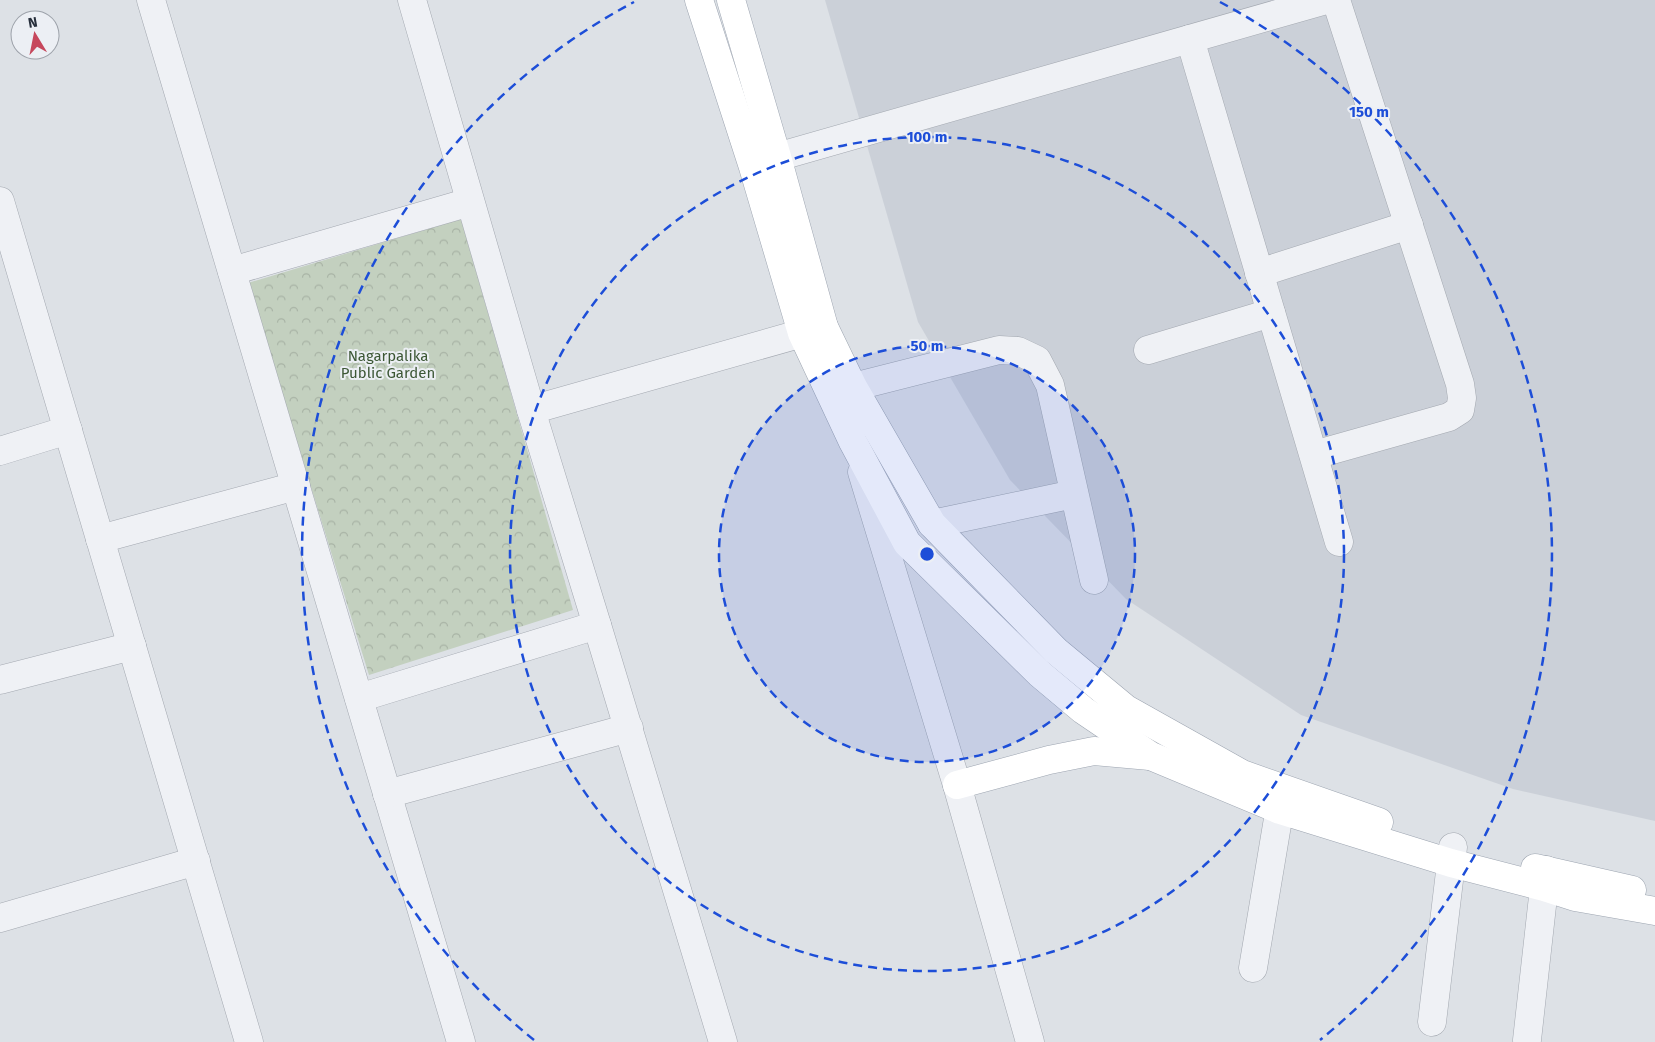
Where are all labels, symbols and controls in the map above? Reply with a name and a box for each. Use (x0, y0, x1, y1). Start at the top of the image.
north arrow (10, 10, 60, 60)
text: N (27, 14, 39, 32)
text: 150 m (1349, 103, 1389, 121)
text: 100 m (907, 128, 947, 146)
text: 50 m (910, 337, 944, 355)
park label: Nagarpalika Public Garden (341, 347, 435, 382)
centre of rings (918, 545, 936, 563)

